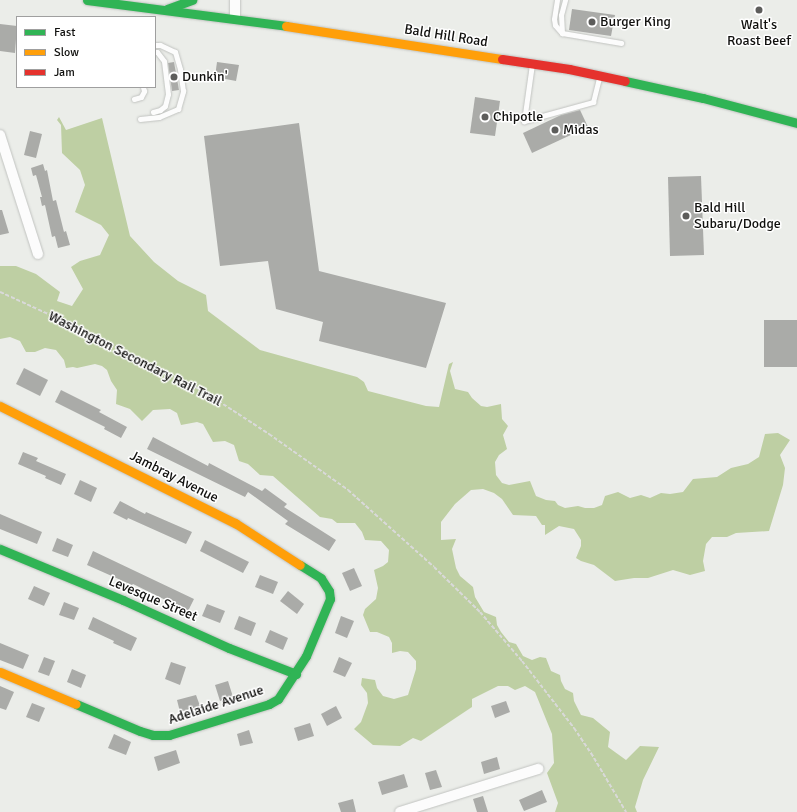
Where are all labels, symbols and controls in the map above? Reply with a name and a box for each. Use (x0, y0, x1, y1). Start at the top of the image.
marker: Walt's Roast Beef (754, 5, 764, 15)
place label: Burger King (600, 14, 671, 30)
legend (16, 16, 156, 88)
marker: Burger King (587, 17, 597, 27)
place label: Walt's Roast Beef (727, 17, 791, 50)
street label: Bald Hill Road (403, 21, 489, 51)
text: Fast (54, 25, 75, 40)
text: Slow (54, 45, 79, 60)
text: Jam (54, 65, 75, 80)
place label: Dunkin' (182, 69, 228, 85)
marker: Dunkin' (169, 72, 179, 82)
place label: Chipotle (493, 109, 543, 125)
marker: Chipotle (480, 112, 490, 122)
place label: Midas (563, 122, 599, 138)
marker: Midas (550, 125, 560, 135)
place label: Bald Hill Subaru/Dodge (694, 200, 781, 232)
marker: Bald Hill Subaru/Dodge (681, 211, 691, 221)
street label: Washington Secondary Rail Trail (45, 308, 225, 410)
street label: Jambray Avenue (127, 448, 221, 506)
street label: Levesque Street (106, 573, 200, 625)
street label: Adelaide Avenue (166, 682, 266, 728)

